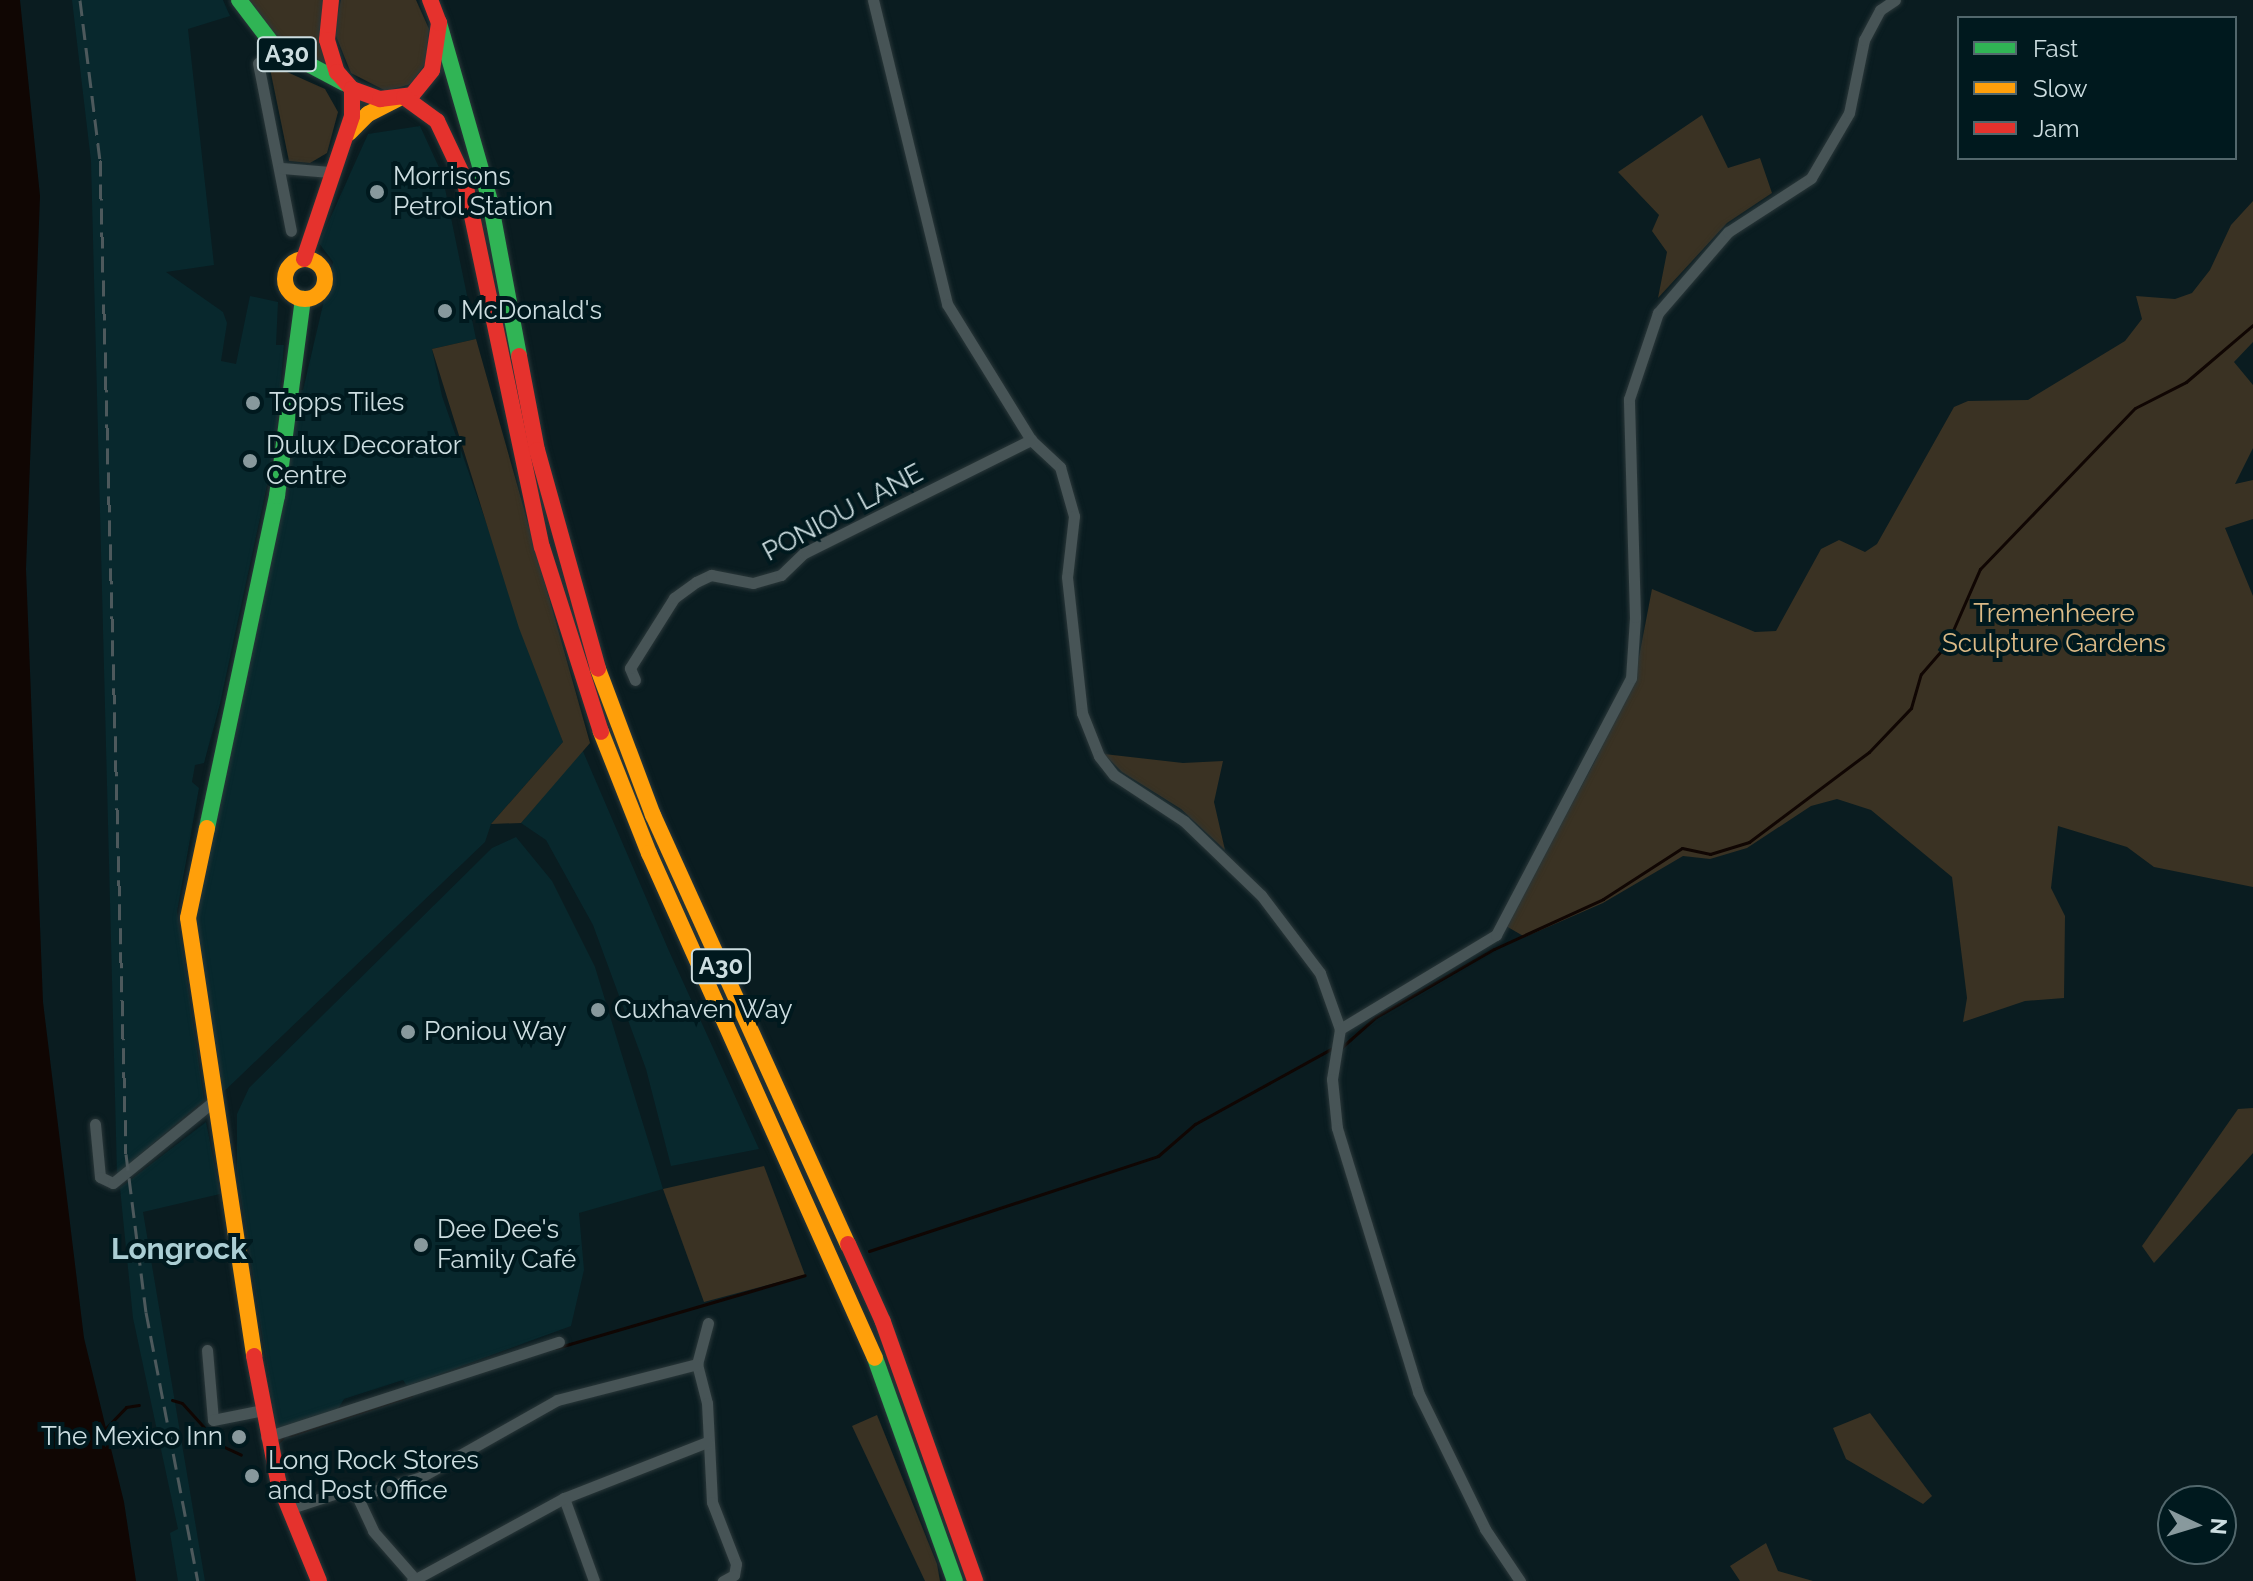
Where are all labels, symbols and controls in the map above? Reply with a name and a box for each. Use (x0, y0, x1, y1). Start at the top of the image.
legend (1957, 16, 2237, 160)
road number: A30 (255, 34, 319, 74)
text: Fast (2033, 34, 2078, 63)
text: Slow (2033, 74, 2087, 103)
text: Jam (2033, 114, 2079, 143)
place label: Morrisons Petrol Station (393, 161, 554, 222)
marker: Morrisons Petrol Station (368, 183, 386, 201)
place label: McDonald's (461, 295, 602, 327)
marker: McDonald's (436, 302, 454, 320)
place label: Topps Tiles (269, 387, 405, 419)
marker: Topps Tiles (244, 394, 262, 412)
place label: Dulux Decorator Centre (266, 430, 462, 492)
marker: Dulux Decorator Centre (241, 452, 259, 470)
street label: PONIOU LANE (758, 458, 928, 568)
park label: Tremenheere Sculpture Gardens (1942, 598, 2166, 660)
road number: A30 (689, 946, 753, 986)
place label: Cuxhaven Way (614, 994, 793, 1026)
marker: Cuxhaven Way (589, 1001, 607, 1019)
place label: Poniou Way (424, 1016, 567, 1048)
marker: Poniou Way (399, 1023, 417, 1041)
place label: Dee Dee's Family Café (437, 1214, 577, 1276)
district label: Longrock (111, 1231, 247, 1267)
marker: Dee Dee's Family Café (412, 1236, 430, 1254)
place label: The Mexico Inn (41, 1421, 223, 1453)
marker: The Mexico Inn (230, 1428, 248, 1446)
place label: Long Rock Stores and Post Office (268, 1445, 479, 1506)
marker: Long Rock Stores and Post Office (243, 1467, 261, 1485)
north arrow (2157, 1485, 2237, 1565)
text: N (2205, 1517, 2233, 1536)

